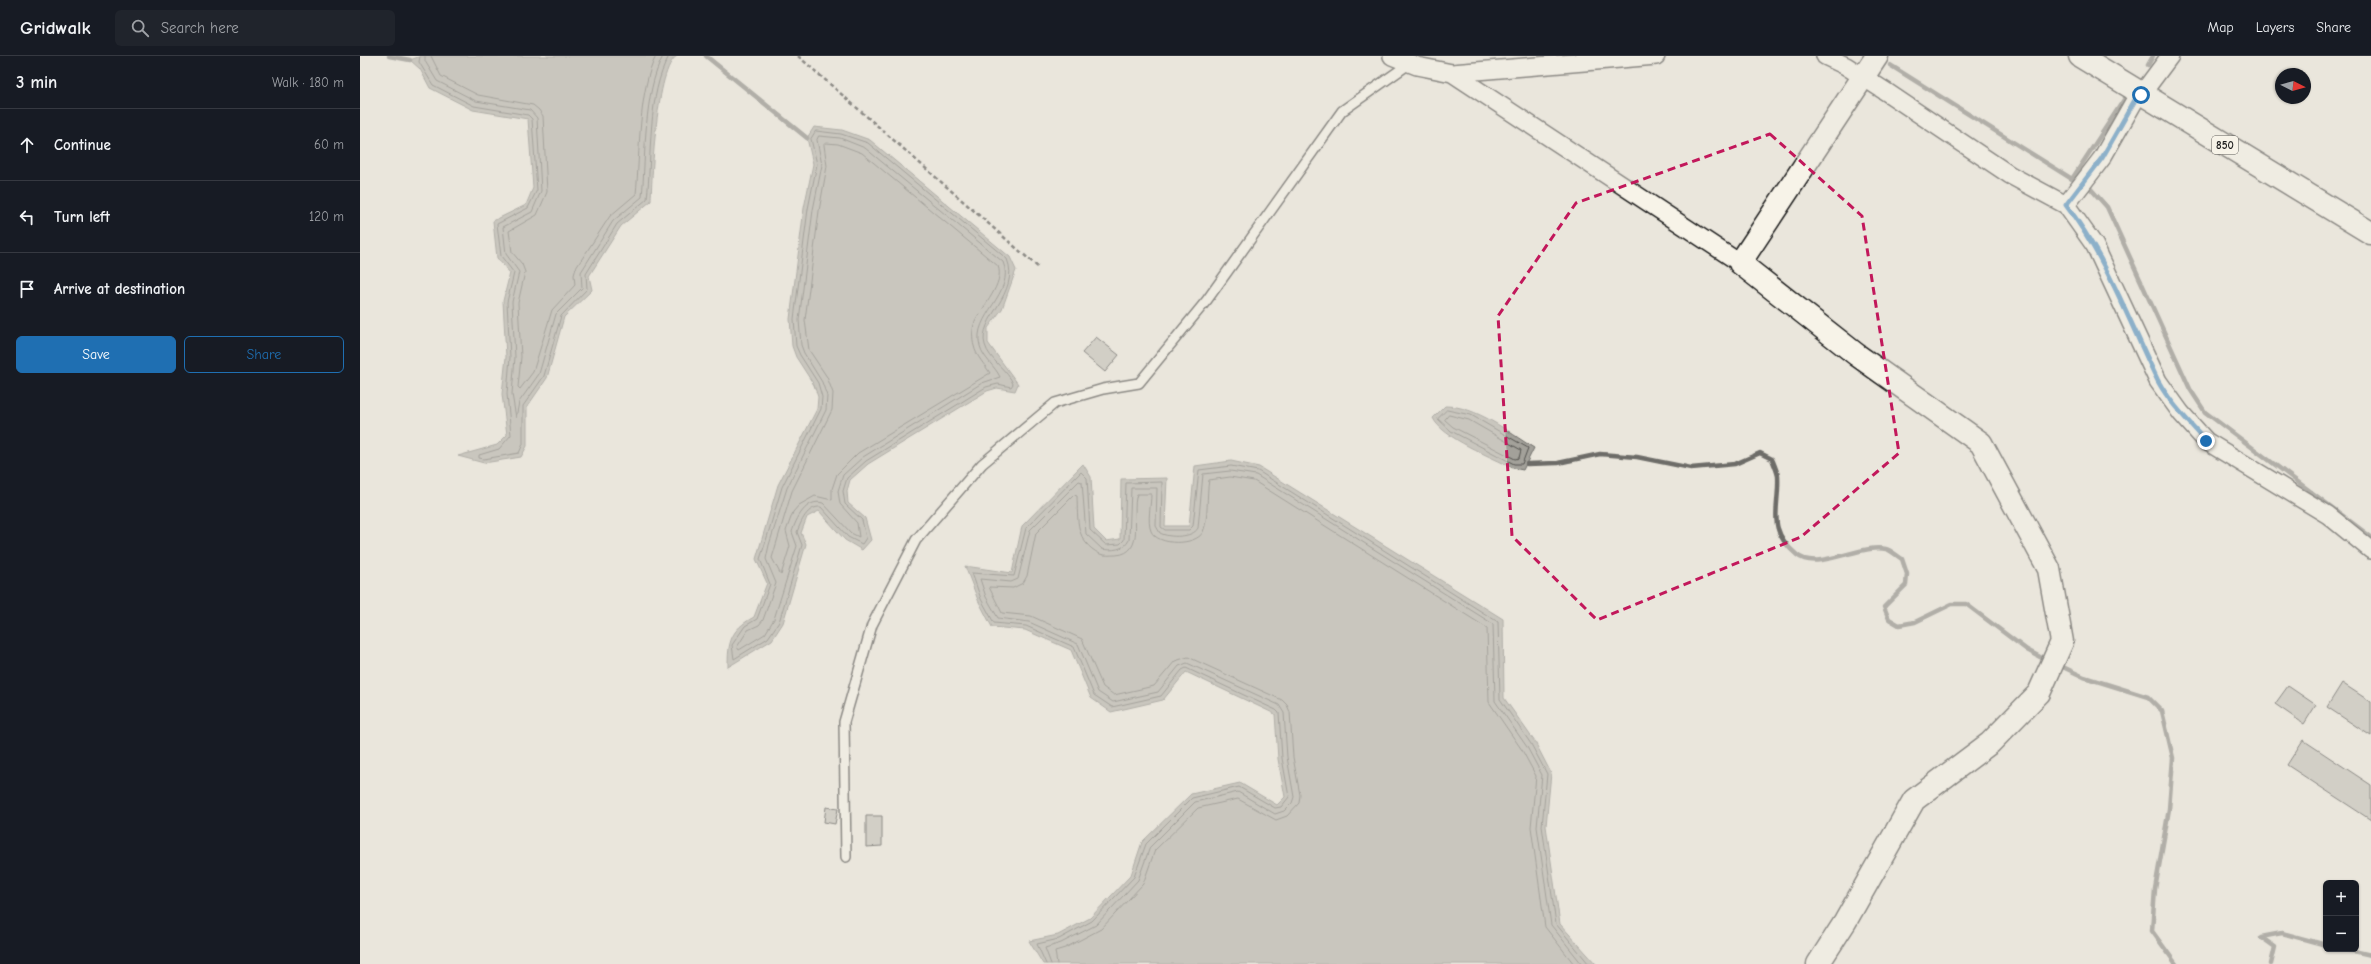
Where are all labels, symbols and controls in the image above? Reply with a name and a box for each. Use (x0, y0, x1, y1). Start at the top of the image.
search box (115, 10, 395, 46)
text: Gridwalk (20, 17, 91, 39)
icon: search (129, 17, 151, 39)
text: Search here (161, 19, 239, 37)
text: Map (2207, 19, 2234, 36)
text: Layers (2256, 19, 2294, 36)
text: Share (2316, 19, 2351, 36)
north arrow (2275, 68, 2311, 104)
text: 3 min (16, 73, 57, 92)
text: Walk · 180 m (272, 75, 344, 90)
route start (2132, 86, 2150, 104)
icon: ahead (16, 134, 38, 156)
text: Continue (54, 136, 111, 154)
road number: 850 (2212, 136, 2238, 154)
text: 60 m (314, 137, 344, 152)
icon: left (16, 206, 38, 228)
text: Turn left (54, 208, 110, 226)
text: 120 m (309, 209, 344, 224)
icon: arrive (16, 278, 38, 300)
text: Arrive at destination (54, 280, 185, 298)
button: Save (16, 336, 176, 373)
button: Share (184, 336, 344, 373)
route end (2197, 432, 2215, 450)
map controls (2323, 880, 2359, 952)
button: + (2323, 880, 2359, 916)
button: − (2323, 916, 2359, 952)

